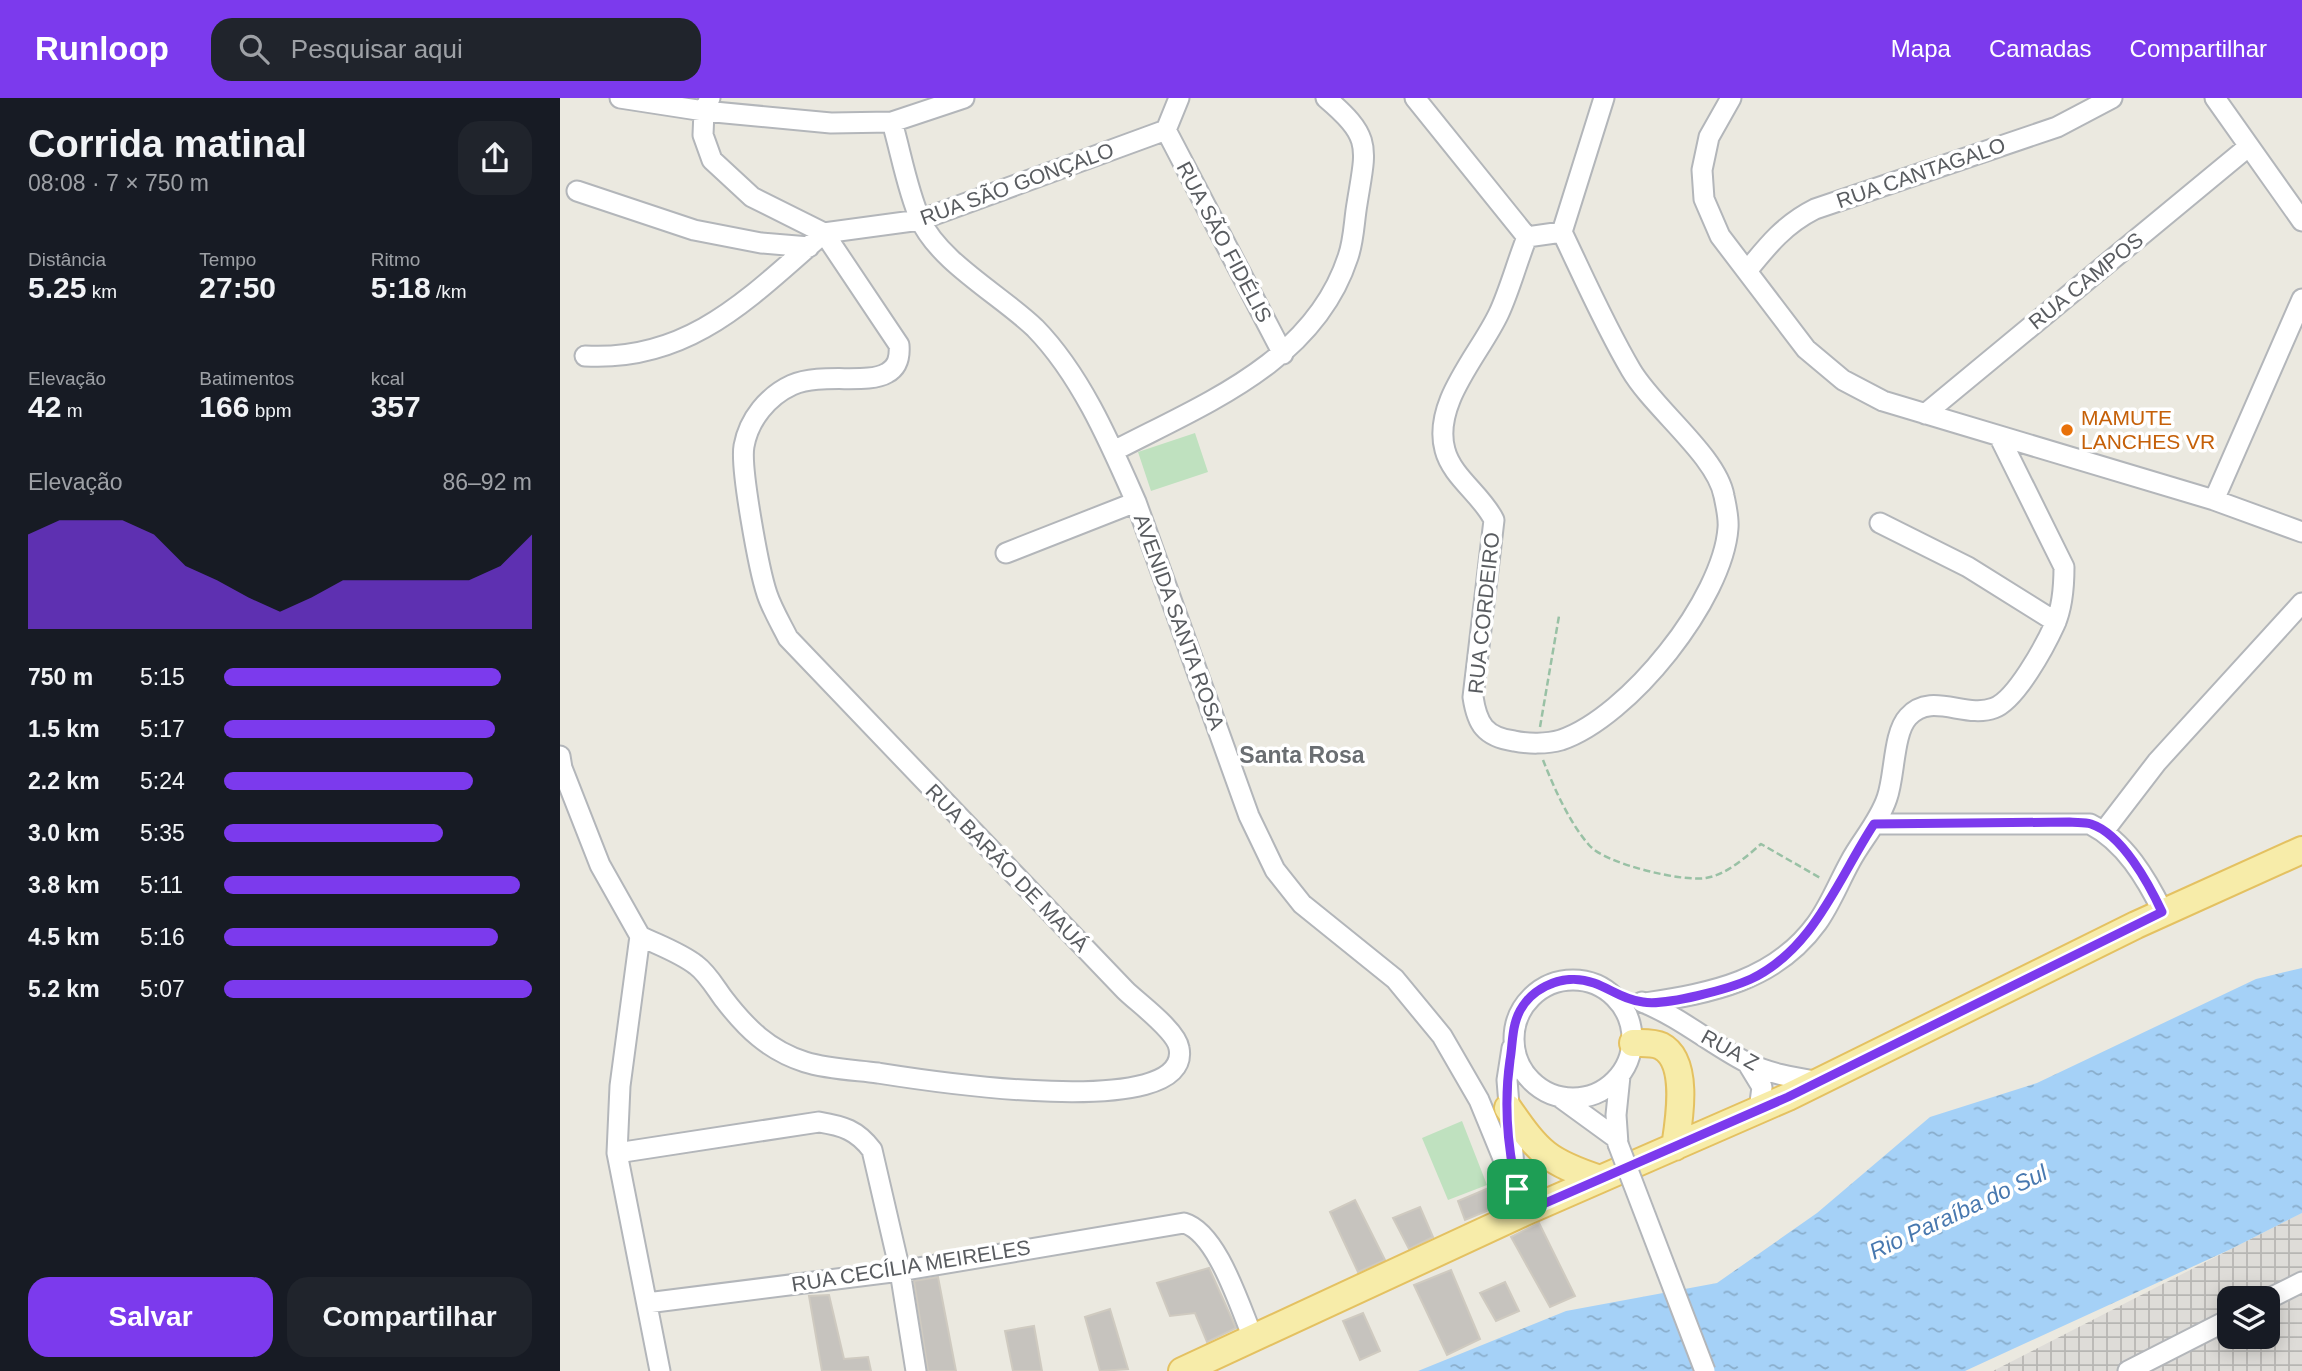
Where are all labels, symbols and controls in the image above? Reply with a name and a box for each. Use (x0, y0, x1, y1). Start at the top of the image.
search box (211, 18, 701, 81)
text: Runloop (35, 30, 169, 67)
icon: search (235, 30, 273, 68)
text: Pesquisar aqui (291, 34, 463, 64)
text: Mapa (1891, 35, 1951, 62)
text: Camadas (1989, 35, 2092, 62)
text: Compartilhar (2130, 35, 2267, 62)
button: share (458, 121, 532, 195)
text: Corrida matinal (28, 123, 307, 165)
street label: RUA CANTAGALO (1833, 133, 2008, 212)
street label: RUA SÃO GONÇALO (917, 138, 1117, 229)
street label: RUA SÃO FIDÉLIS (1172, 158, 1277, 326)
text: 08:08 · 7 × 750 m (28, 170, 209, 196)
street label: RUA CAMPOS (2024, 228, 2147, 334)
text: Distância (28, 249, 106, 270)
text: Tempo (199, 249, 256, 270)
text: Ritmo (371, 249, 420, 270)
text: 5.25 (28, 271, 86, 304)
text: 27:50 (199, 271, 276, 304)
text: 5:18 (371, 271, 431, 304)
text: km (86, 281, 117, 302)
text: /km (431, 281, 467, 302)
text: Elevação (28, 368, 106, 389)
text: Batimentos (199, 368, 294, 389)
text: kcal (371, 368, 404, 389)
text: 42 (28, 390, 61, 423)
text: 166 (199, 390, 249, 423)
text: 357 (371, 390, 421, 423)
text: m (61, 400, 82, 421)
text: bpm (249, 400, 292, 421)
place label: MAMUTE LANCHES VR (2081, 406, 2215, 453)
marker: MAMUTE LANCHES VR (2059, 422, 2075, 438)
text: Elevação (28, 469, 123, 495)
text: 86–92 m (442, 469, 532, 495)
street label: AVENIDA SANTA ROSA (1130, 511, 1229, 733)
street label: RUA CORDEIRO (1464, 531, 1503, 695)
text: 750 m (28, 664, 93, 690)
text: 5:15 (140, 664, 185, 690)
text: 1.5 km (28, 716, 100, 742)
text: 5:17 (140, 716, 185, 742)
district label: Santa Rosa (1239, 742, 1365, 768)
text: 2.2 km (28, 768, 100, 794)
text: 5:24 (140, 768, 185, 794)
street label: RUA BARÃO DE MAUÁ (921, 779, 1093, 956)
text: 3.0 km (28, 820, 100, 846)
text: 5:35 (140, 820, 185, 846)
text: 3.8 km (28, 872, 100, 898)
text: 5:11 (140, 872, 183, 898)
text: 4.5 km (28, 924, 100, 950)
text: 5:16 (140, 924, 185, 950)
text: 5.2 km (28, 976, 100, 1002)
text: 5:07 (140, 976, 185, 1002)
street label: RUA Z (1698, 1025, 1763, 1075)
pin (1487, 1159, 1547, 1219)
water label: Rio Paraíba do Sul (1865, 1159, 2052, 1265)
icon: arrive (1498, 1170, 1536, 1208)
street label: RUA CECÍLIA MEIRELES (790, 1235, 1032, 1296)
button: Salvar (28, 1277, 273, 1357)
button: Compartilhar (287, 1277, 532, 1357)
map controls (2217, 1286, 2280, 1349)
button: layers (2217, 1286, 2280, 1349)

